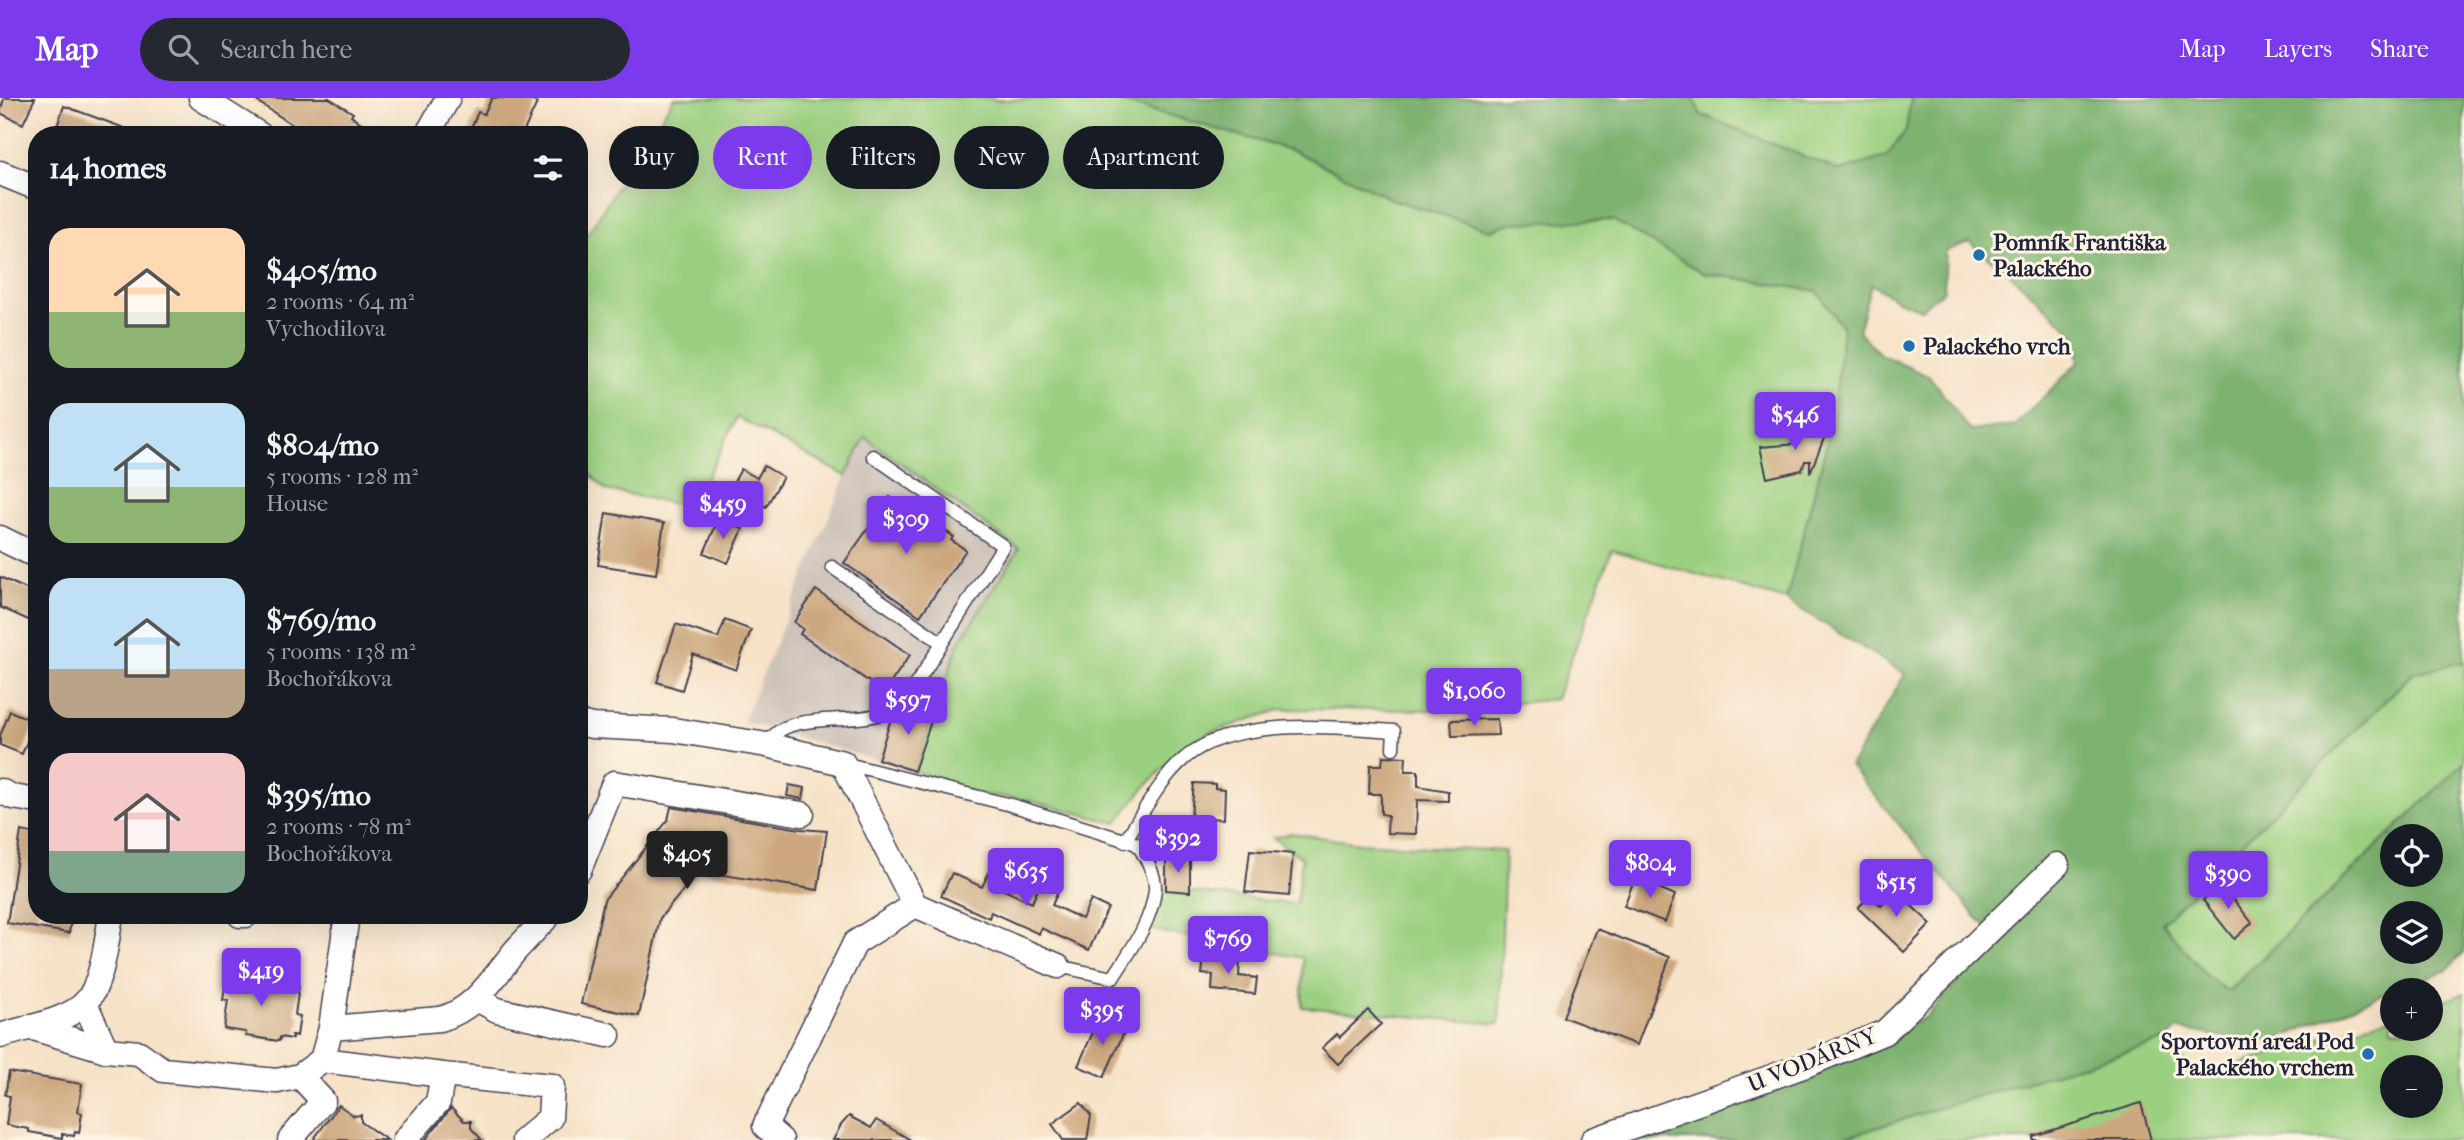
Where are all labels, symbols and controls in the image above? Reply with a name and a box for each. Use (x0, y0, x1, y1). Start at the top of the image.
search box (140, 18, 630, 81)
text: Map (35, 30, 98, 69)
icon: search (164, 30, 202, 68)
text: Search here (220, 34, 352, 65)
text: Map (2180, 35, 2226, 63)
text: Layers (2264, 35, 2332, 63)
text: Share (2370, 35, 2429, 63)
chip: Buy (609, 126, 699, 189)
chip: Rent (713, 126, 812, 189)
chip: Filters (826, 126, 940, 189)
chip: New (954, 126, 1049, 189)
chip: Apartment (1063, 126, 1224, 189)
icon: filters (529, 149, 567, 187)
text: 14 homes (49, 151, 166, 186)
place label: Pomník Františka Palackého (1993, 229, 2167, 282)
marker: Pomník Františka Palackého (1971, 247, 1987, 263)
text: $405/mo (266, 253, 377, 288)
icon: home (105, 256, 189, 340)
text: 2 rooms · 64 m² (266, 288, 414, 315)
text: Vychodilova (266, 315, 386, 342)
place label: Palackého vrch (1923, 333, 2072, 360)
marker: Palackého vrch (1901, 338, 1917, 354)
pin: $546 (1754, 392, 1836, 452)
text: $546 (1771, 401, 1819, 428)
text: $804/mo (266, 428, 379, 463)
icon: home (105, 431, 189, 515)
text: 5 rooms · 128 m² (266, 463, 418, 490)
pin: $459 (682, 482, 764, 541)
text: House (266, 490, 328, 517)
text: $459 (699, 490, 747, 517)
pin: $309 (865, 496, 947, 556)
text: $309 (883, 505, 929, 532)
text: $769/mo (266, 603, 376, 638)
icon: home (105, 606, 189, 690)
text: 5 rooms · 138 m² (266, 638, 416, 665)
text: Bochořákova (266, 665, 392, 692)
pin: $1,060 (1417, 668, 1531, 728)
text: $1,060 (1442, 677, 1506, 704)
pin: $597 (867, 678, 949, 737)
text: $597 (885, 686, 931, 713)
text: $395/mo (266, 778, 371, 813)
icon: home (105, 781, 189, 865)
text: 2 rooms · 78 m² (266, 813, 411, 840)
pin: $392 (1137, 816, 1219, 875)
text: $392 (1155, 824, 1201, 851)
map controls (2380, 824, 2443, 1118)
button: locate (2380, 824, 2443, 887)
pin: $405 (646, 832, 728, 891)
text: Bochořákova (266, 840, 392, 867)
text: $405 (663, 840, 711, 867)
pin: $804 (1609, 840, 1691, 900)
pin: $635 (985, 848, 1067, 908)
text: $804 (1625, 849, 1675, 876)
pin: $390 (2187, 852, 2269, 911)
text: $635 (1004, 857, 1048, 884)
pin: $515 (1855, 860, 1937, 919)
text: $390 (2205, 860, 2251, 887)
text: $515 (1876, 868, 1916, 895)
button: layers (2380, 901, 2443, 964)
pin: $769 (1187, 916, 1269, 976)
text: $769 (1204, 925, 1252, 952)
pin: $419 (220, 948, 302, 1008)
text: $419 (238, 957, 284, 984)
button: + (2380, 978, 2443, 1041)
pin: $395 (1061, 988, 1143, 1047)
text: $395 (1080, 996, 1124, 1023)
street label: U VODÁRNY (1743, 1021, 1882, 1098)
place label: Sportovní areál Pod Palackého vrchem (2161, 1028, 2355, 1081)
marker: Sportovní areál Pod Palackého vrchem (2360, 1046, 2376, 1062)
button: − (2380, 1055, 2443, 1118)

